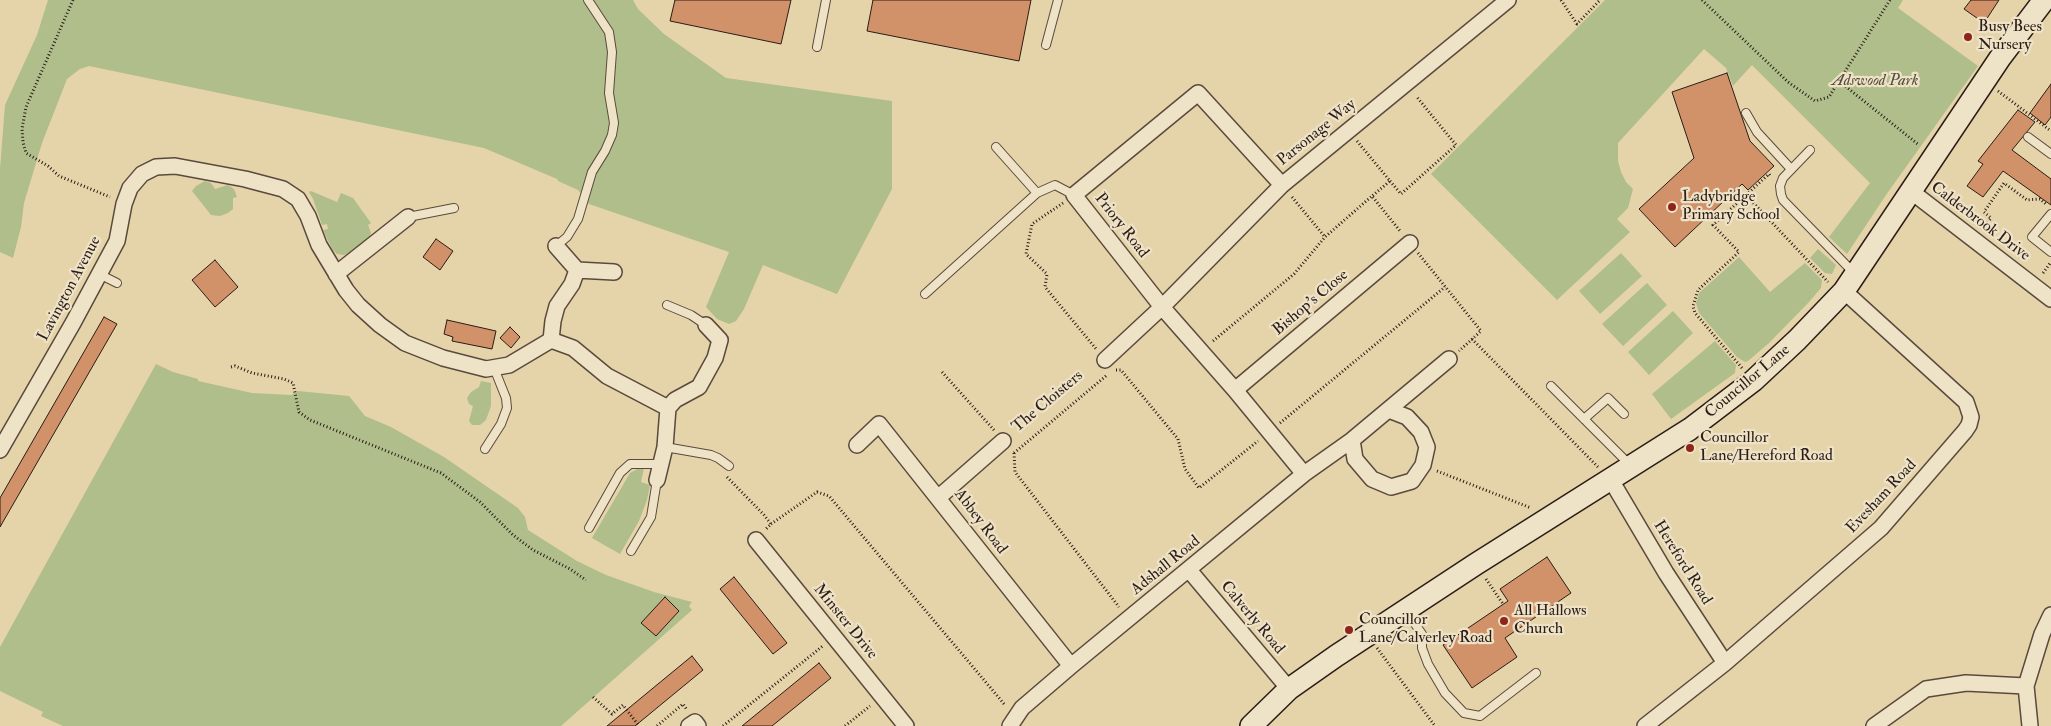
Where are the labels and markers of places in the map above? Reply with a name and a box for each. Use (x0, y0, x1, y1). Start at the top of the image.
place label: Busy Bees Nursery (1978, 18, 2042, 56)
marker: Busy Bees Nursery (1962, 31, 1974, 43)
place label: Ladybridge Primary School (1682, 188, 1780, 226)
marker: Ladybridge Primary School (1666, 201, 1678, 213)
place label: Councillor Lane/Hereford Road (1700, 429, 1833, 467)
marker: Councillor Lane/Hereford Road (1684, 442, 1696, 454)
place label: All Hallows Church (1514, 602, 1587, 640)
place label: Councillor Lane/Calverley Road (1359, 611, 1492, 649)
marker: All Hallows Church (1498, 615, 1510, 627)
marker: Councillor Lane/Calverley Road (1343, 624, 1355, 636)

